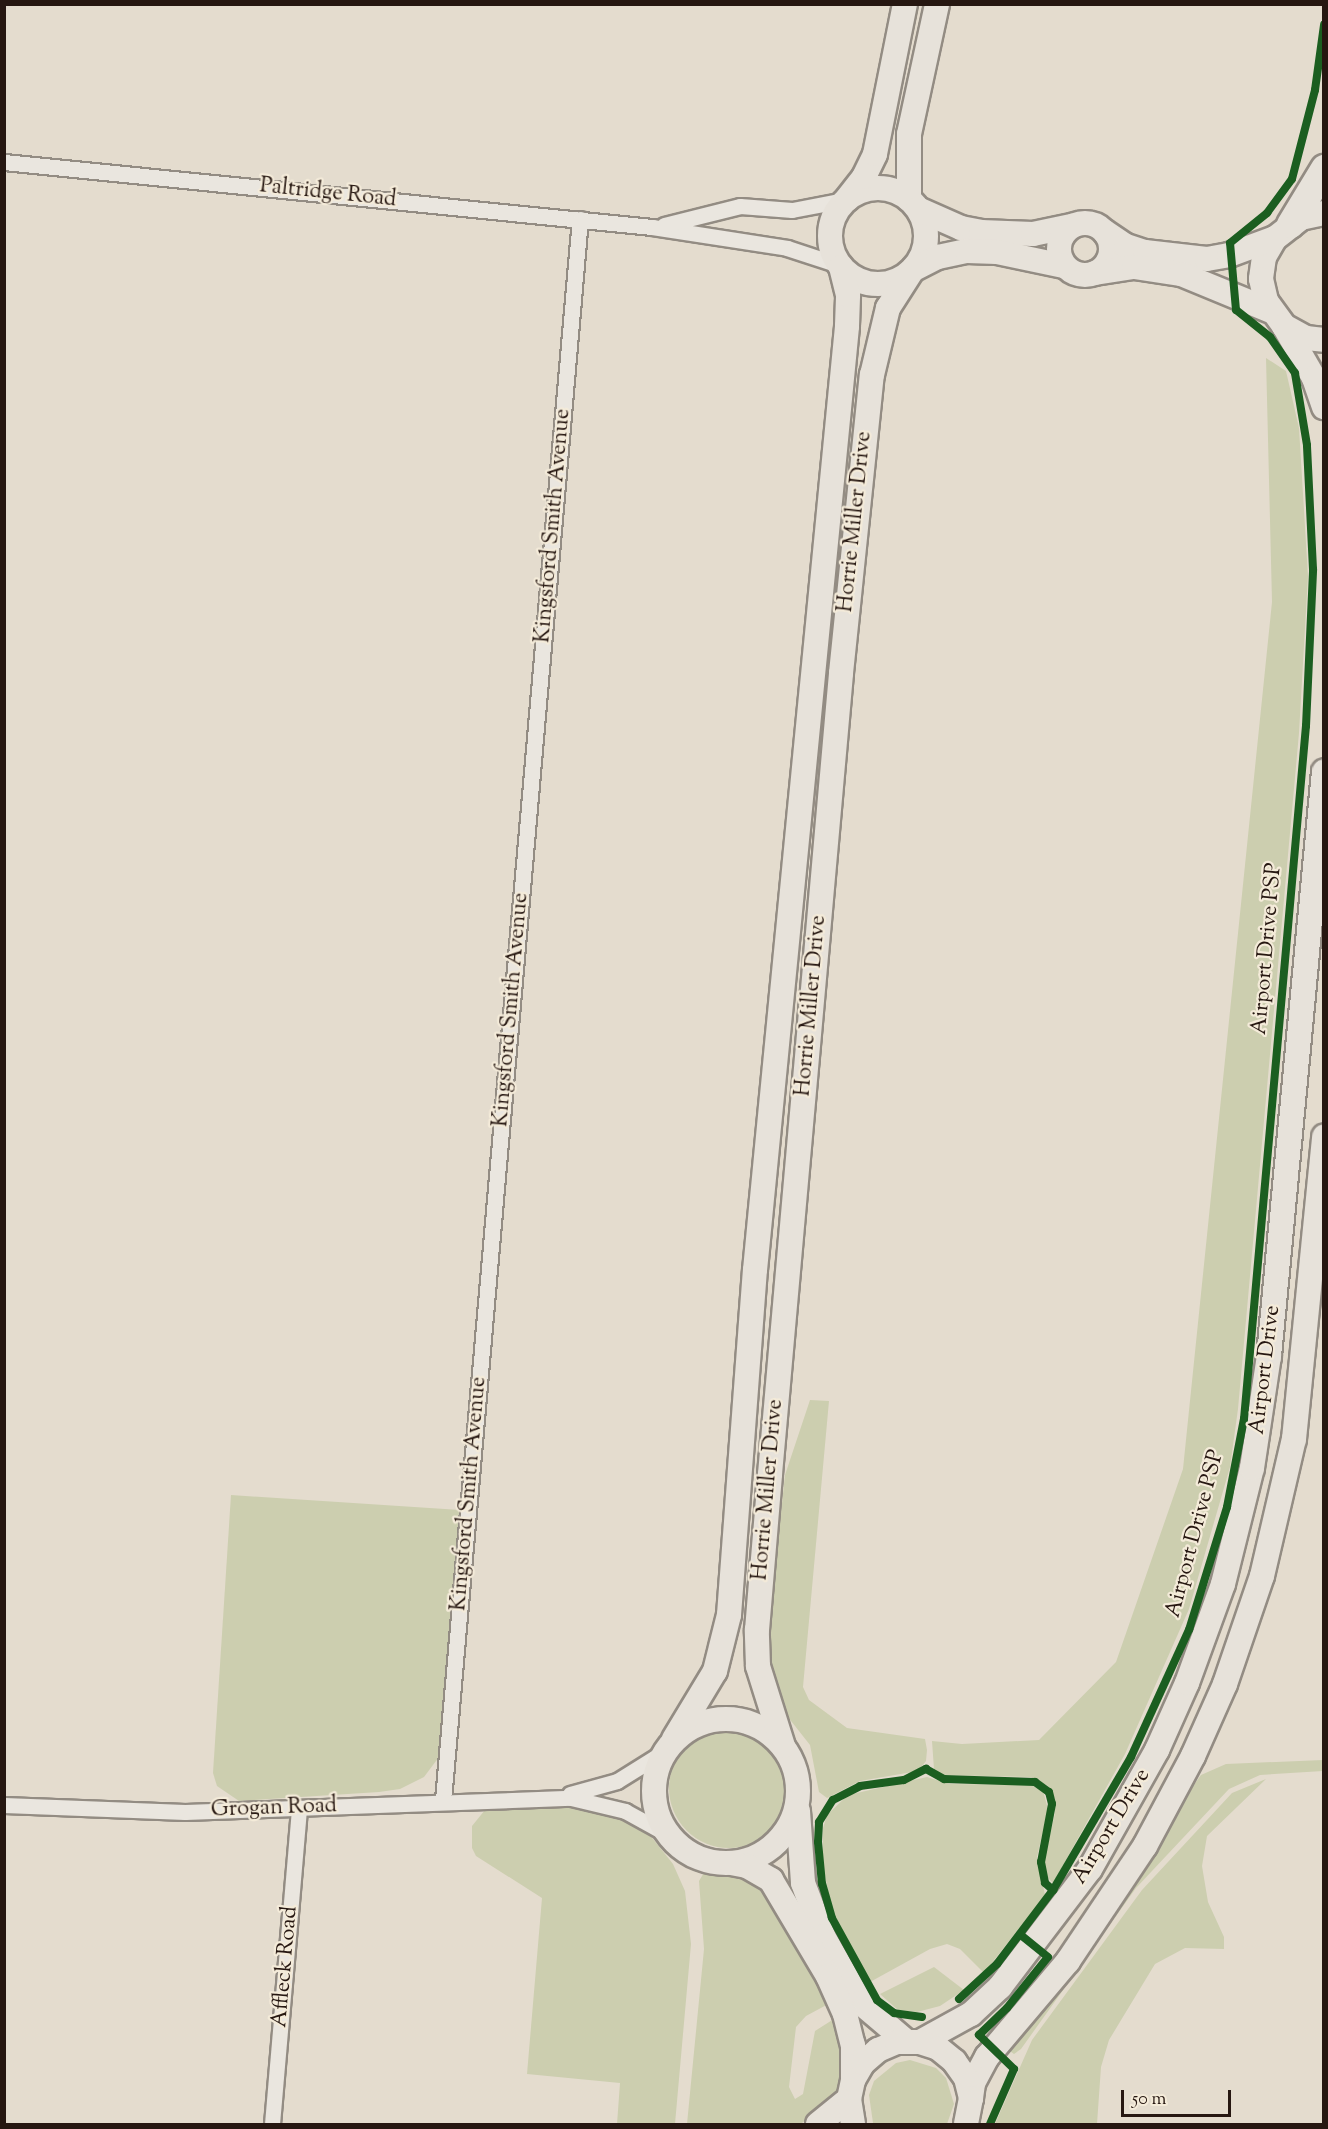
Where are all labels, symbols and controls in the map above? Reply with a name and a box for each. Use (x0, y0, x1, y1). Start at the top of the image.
street label: Paltridge Road (258, 174, 398, 214)
street label: Kingsford Smith Avenue (531, 408, 577, 644)
street label: Horrie Miller Drive (833, 430, 879, 614)
street label: Airport Drive PSP (1247, 862, 1289, 1036)
street label: Kingsford Smith Avenue (489, 892, 535, 1128)
street label: Horrie Miller Drive (791, 914, 833, 1098)
street label: Airport Drive (1245, 1304, 1287, 1436)
street label: Kingsford Smith Avenue (447, 1376, 493, 1612)
street label: Horrie Miller Drive (748, 1398, 790, 1582)
street label: Airport Drive PSP (1161, 1447, 1231, 1621)
street label: Airport Drive (1067, 1765, 1157, 1889)
street label: Grogan Road (210, 1794, 338, 1824)
street label: Affleck Road (268, 1905, 304, 2029)
scale bar (1124, 2078, 1234, 2116)
text: 50 m (1132, 2087, 1166, 2113)

